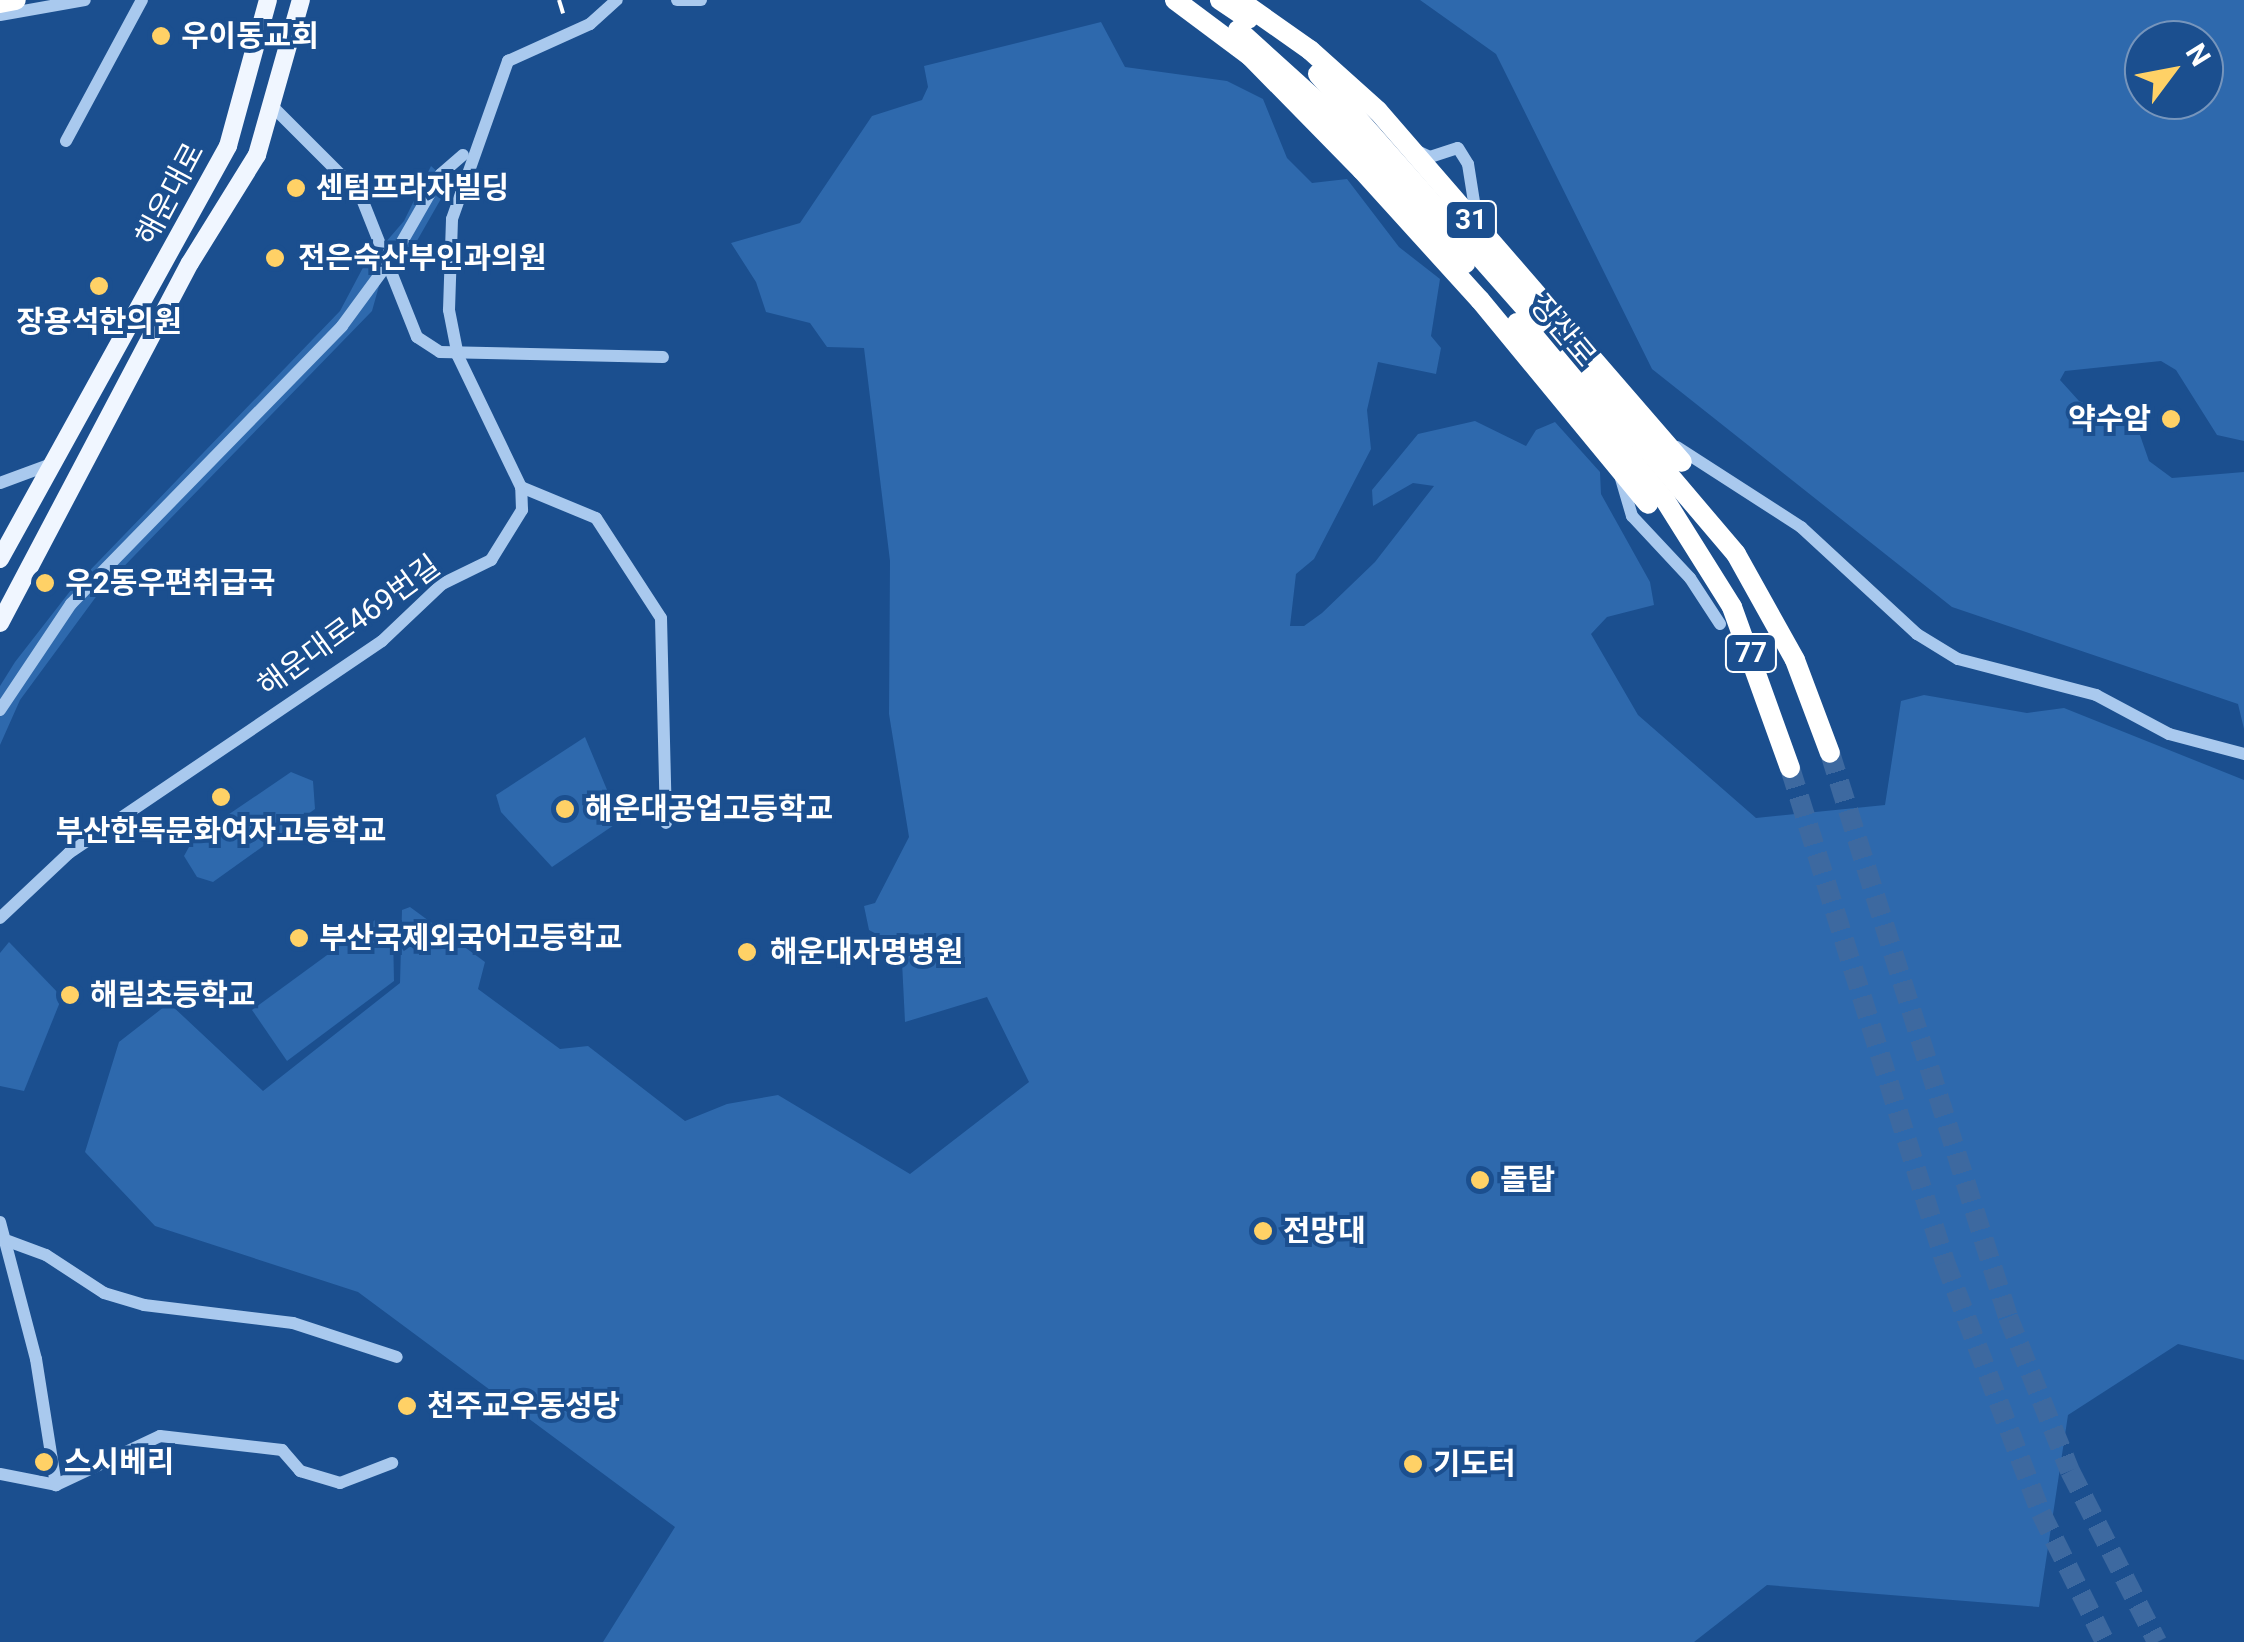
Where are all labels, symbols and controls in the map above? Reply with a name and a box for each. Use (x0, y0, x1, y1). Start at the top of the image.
place label: 우이동교회 (181, 18, 319, 54)
north arrow (2124, 20, 2224, 120)
marker: 우이동교회 (150, 25, 172, 47)
text: N (2179, 38, 2217, 72)
street label: 해운대로 (128, 137, 212, 251)
place label: 센텀프라자빌딩 (316, 170, 509, 206)
marker: 센텀프라자빌딩 (285, 177, 307, 199)
road number: 31 (1444, 197, 1498, 243)
place label: 전은숙산부인과의원 (298, 240, 546, 276)
marker: 전은숙산부인과의원 (262, 245, 288, 271)
marker: 장용석한의원 (86, 273, 112, 299)
street label: 장산로 (1523, 288, 1603, 374)
place label: 장용석한의원 (16, 304, 182, 340)
place label: 약수암 (2068, 401, 2151, 437)
marker: 약수암 (2160, 408, 2182, 430)
street label: 해운대로469번길 (251, 548, 447, 704)
place label: 우2동우편취급국 (65, 565, 275, 601)
marker: 우2동우편취급국 (34, 572, 56, 594)
road number: 77 (1724, 630, 1778, 676)
marker: 부산한독문화여자고등학교 (210, 786, 232, 808)
place label: 해운대공업고등학교 (585, 791, 833, 827)
marker: 해운대공업고등학교 (554, 798, 576, 820)
place label: 부산한독문화여자고등학교 (55, 813, 387, 849)
place label: 부산국제외국어고등학교 (319, 920, 623, 956)
marker: 부산국제외국어고등학교 (288, 927, 310, 949)
place label: 해운대자명병원 (770, 934, 963, 970)
marker: 해운대자명병원 (734, 939, 760, 965)
place label: 해림초등학교 (90, 977, 256, 1013)
marker: 해림초등학교 (59, 984, 81, 1006)
place label: 돌탑 (1500, 1162, 1555, 1198)
marker: 돌탑 (1469, 1169, 1491, 1191)
place label: 전망대 (1283, 1213, 1366, 1249)
marker: 전망대 (1252, 1220, 1274, 1242)
place label: 천주교우동성당 (427, 1388, 620, 1424)
marker: 천주교우동성당 (396, 1395, 418, 1417)
place label: 스시베리 (64, 1444, 174, 1480)
place label: 기도터 (1433, 1446, 1516, 1482)
marker: 스시베리 (33, 1451, 55, 1473)
marker: 기도터 (1402, 1453, 1424, 1475)

